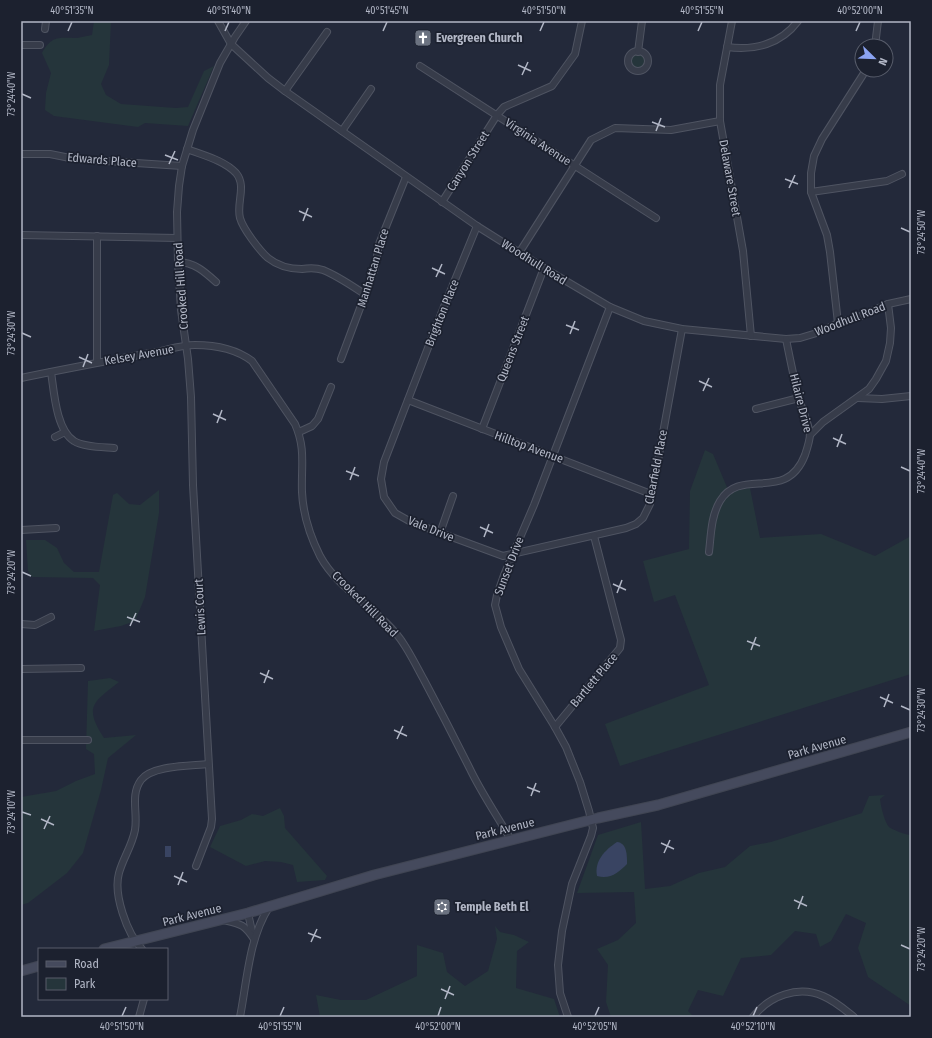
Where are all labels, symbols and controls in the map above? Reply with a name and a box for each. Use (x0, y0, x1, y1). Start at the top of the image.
text: 40°51'35"N (50, 5, 94, 17)
text: 40°51'40"N (207, 5, 251, 17)
text: 40°51'45"N (365, 5, 409, 17)
text: 40°51'50"N (522, 5, 566, 17)
text: 40°51'55"N (680, 5, 724, 17)
text: 40°52'00"N (837, 5, 883, 17)
church icon: Evergreen Church (413, 28, 433, 48)
place label: Evergreen Church (436, 31, 523, 45)
north arrow (854, 38, 894, 78)
text: N (875, 56, 890, 67)
text: 73°24'40"W (6, 71, 18, 116)
street label: Virginia Avenue (502, 115, 574, 169)
street label: Canyon Street (444, 128, 492, 194)
street label: Delaware Street (716, 139, 744, 217)
street label: Edwards Place (67, 150, 137, 170)
text: 73°24'50"W (916, 209, 928, 254)
street label: Manhattan Place (354, 227, 392, 309)
street label: Woodhull Road (499, 236, 569, 288)
street label: Crooked Hill Road (171, 242, 191, 330)
street label: Brighton Place (422, 277, 462, 349)
street label: Woodhull Road (813, 299, 887, 339)
text: 73°24'30"W (6, 310, 18, 355)
street label: Queens Street (494, 314, 532, 384)
street label: Kelsey Avenue (103, 342, 175, 368)
street label: Hilaire Drive (787, 372, 815, 434)
street label: Hilltop Avenue (493, 428, 565, 466)
street label: Clearfield Place (642, 429, 670, 505)
text: 73°24'40"W (916, 448, 928, 493)
street label: Vale Drive (406, 513, 456, 545)
street label: Sunset Drive (491, 535, 527, 597)
text: 73°24'20"W (6, 549, 18, 594)
street label: Crooked Hill Road (329, 568, 401, 640)
street label: Lewis Court (192, 578, 208, 636)
street label: Bartlett Place (567, 650, 621, 710)
text: 73°24'30"W (916, 687, 928, 732)
street label: Park Avenue (786, 732, 848, 762)
text: 73°24'10"W (6, 789, 18, 834)
street label: Park Avenue (474, 815, 536, 843)
synagogue icon: Temple Beth El (432, 897, 452, 917)
place label: Temple Beth El (455, 900, 529, 914)
street label: Park Avenue (161, 901, 223, 929)
text: 73°24'20"W (916, 926, 928, 971)
legend (38, 948, 168, 1000)
text: Road (74, 957, 99, 971)
text: Park (74, 977, 96, 991)
text: 40°51'50"N (100, 1021, 144, 1033)
text: 40°51'55"N (258, 1021, 302, 1033)
text: 40°52'00"N (415, 1021, 461, 1033)
text: 40°52'05"N (573, 1021, 617, 1033)
text: 40°52'10"N (731, 1021, 775, 1033)

